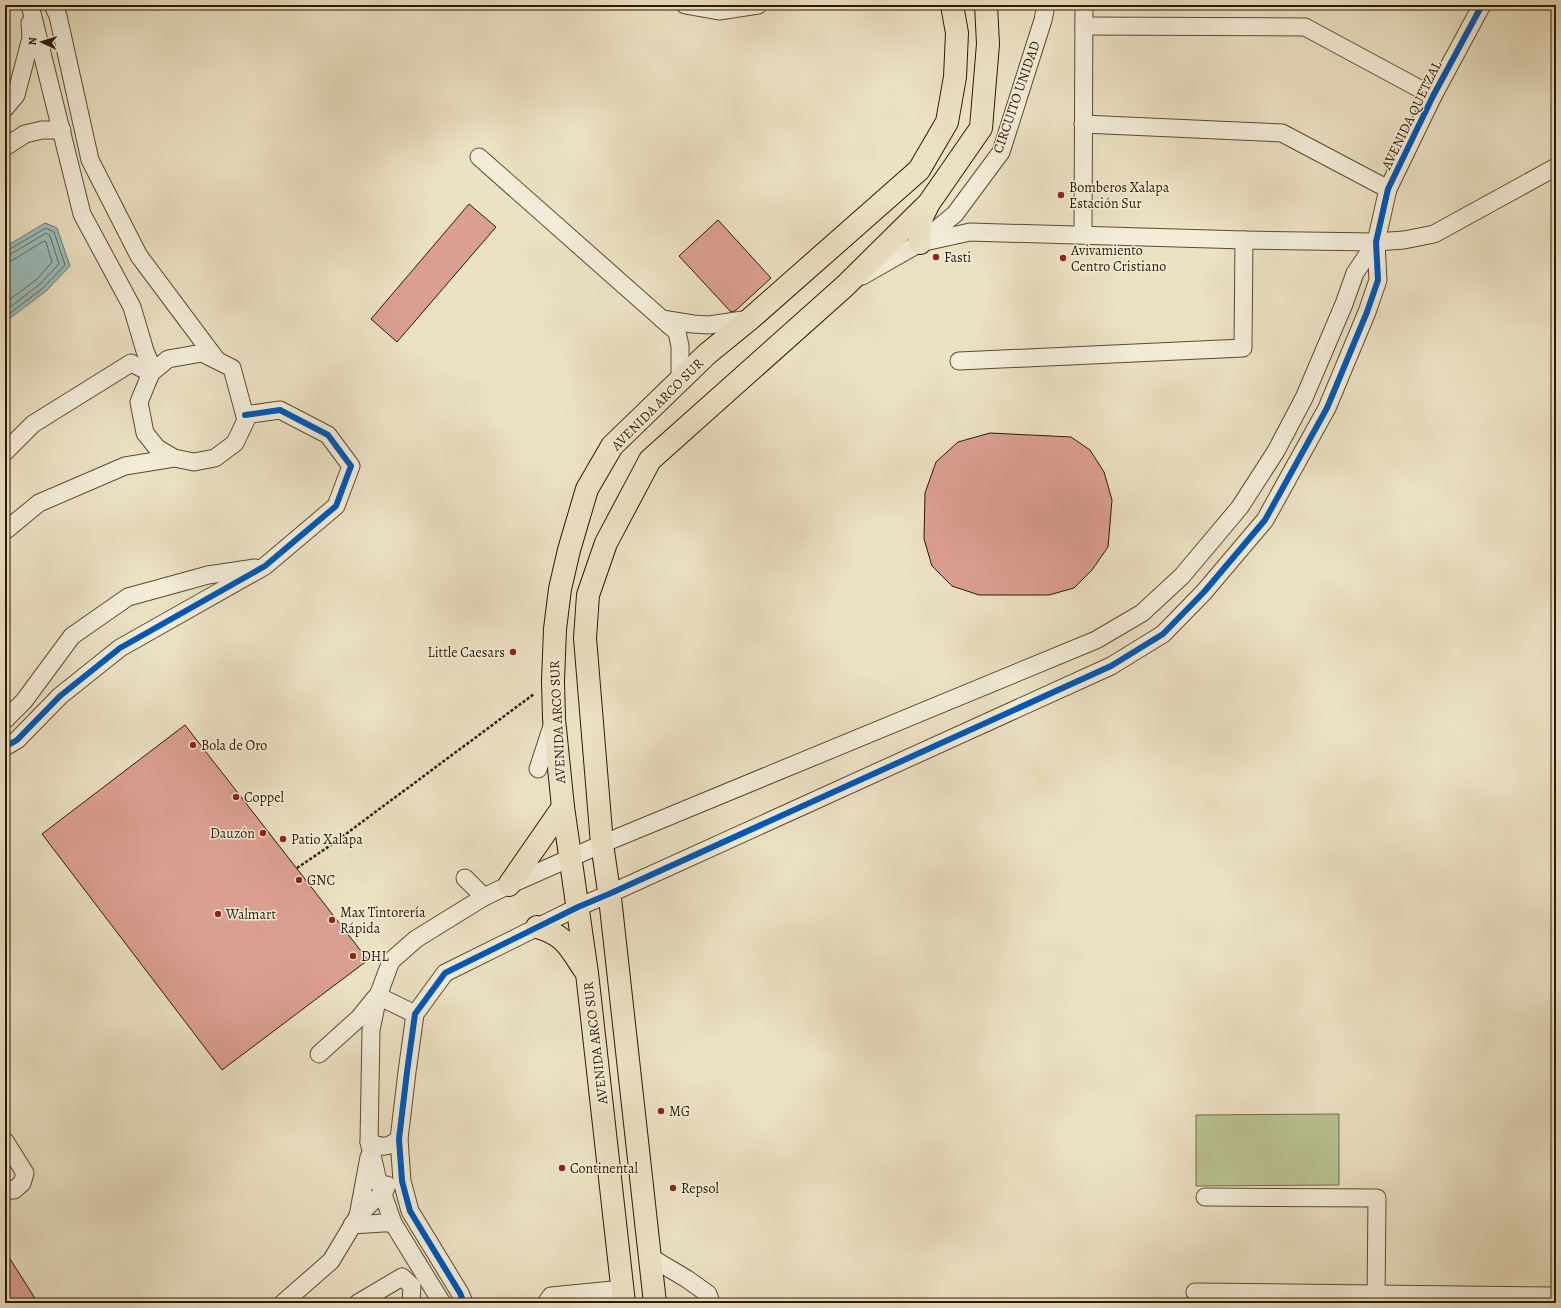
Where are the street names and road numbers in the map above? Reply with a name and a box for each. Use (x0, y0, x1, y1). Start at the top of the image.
street label: CIRCUITO UNIDAD (988, 38, 1045, 156)
street label: AVENIDA QUETZAL (1376, 57, 1446, 174)
street label: AVENIDA ARCO SUR (606, 354, 708, 455)
street label: AVENIDA ARCO SUR (545, 659, 570, 785)
street label: AVENIDA ARCO SUR (578, 980, 613, 1106)

